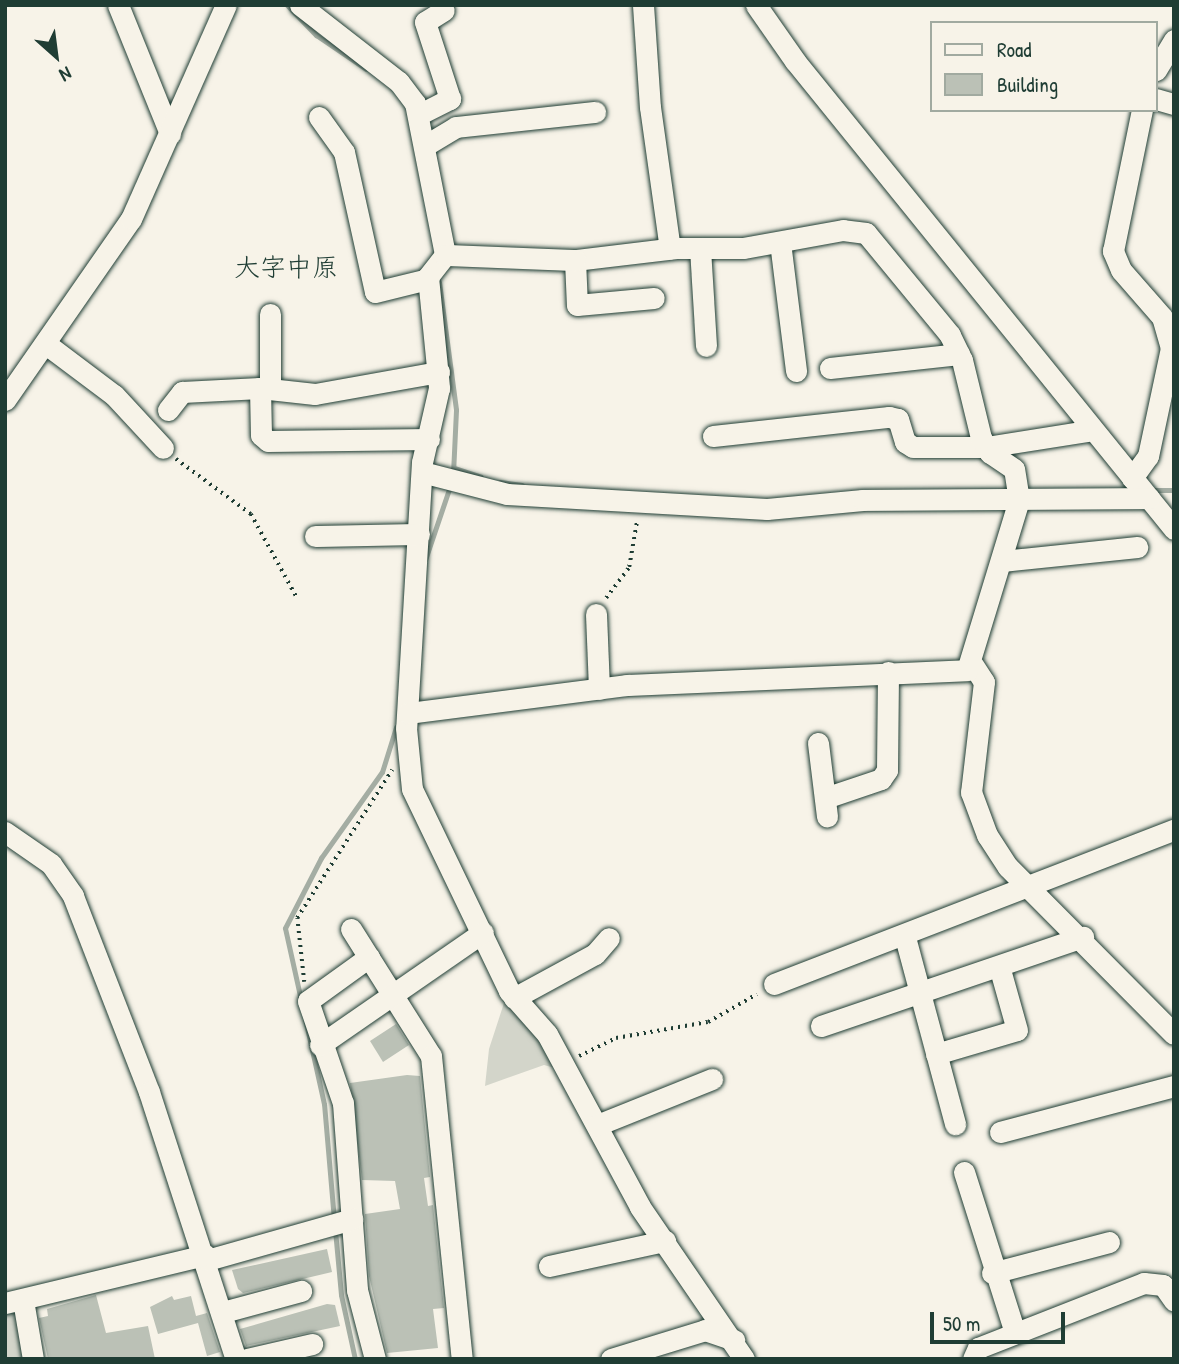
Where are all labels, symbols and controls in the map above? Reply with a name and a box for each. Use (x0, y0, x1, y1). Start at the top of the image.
north arrow (21, 21, 91, 91)
legend (930, 21, 1158, 112)
text: Road (997, 35, 1031, 64)
text: N (55, 61, 76, 88)
text: Building (997, 70, 1058, 99)
district label: 大字中原 (234, 251, 338, 283)
scale bar (934, 1298, 1069, 1342)
text: 50 m (943, 1309, 980, 1338)

